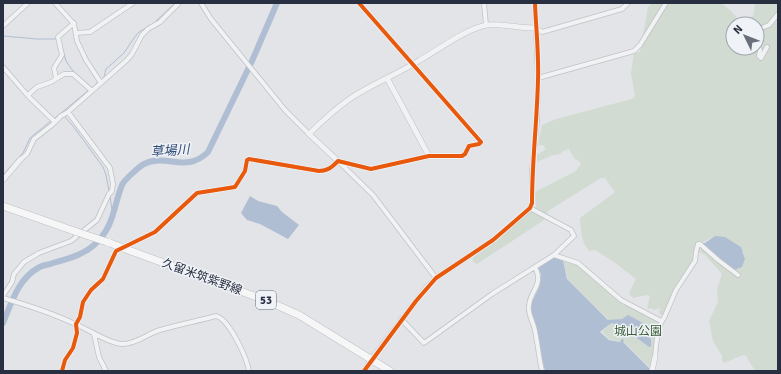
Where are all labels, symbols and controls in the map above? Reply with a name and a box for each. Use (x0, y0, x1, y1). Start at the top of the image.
north arrow (725, 16, 765, 56)
text: N (731, 22, 745, 37)
water label: 草場川 (150, 142, 192, 160)
street label: 久留米筑紫野線 (160, 256, 244, 298)
road number: 53 (256, 291, 276, 309)
park label: 城山公園 (614, 324, 662, 339)

